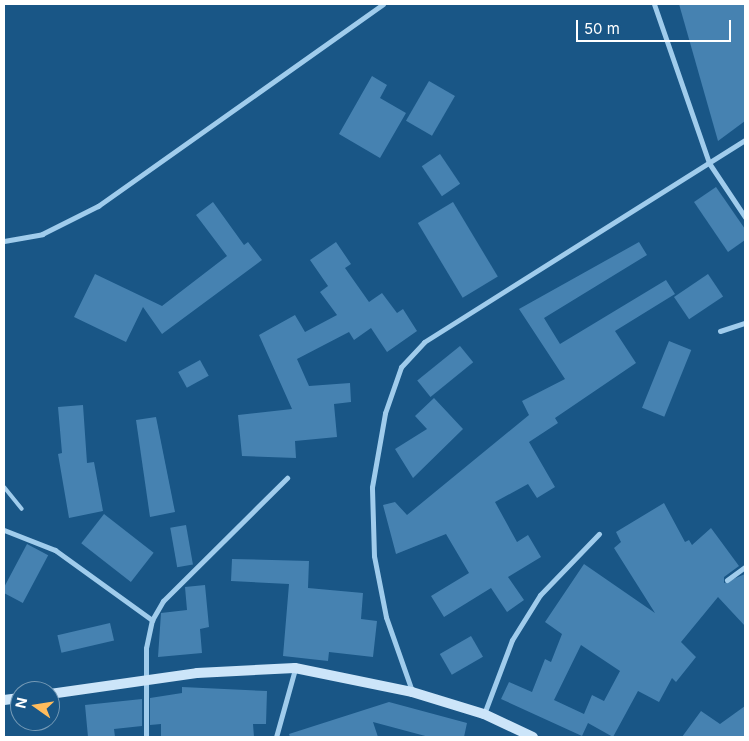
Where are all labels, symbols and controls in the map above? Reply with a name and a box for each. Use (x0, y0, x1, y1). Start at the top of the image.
scale bar (579, 10, 734, 42)
text: 50 m (584, 19, 620, 38)
north arrow (10, 681, 60, 731)
text: N (11, 696, 30, 710)

